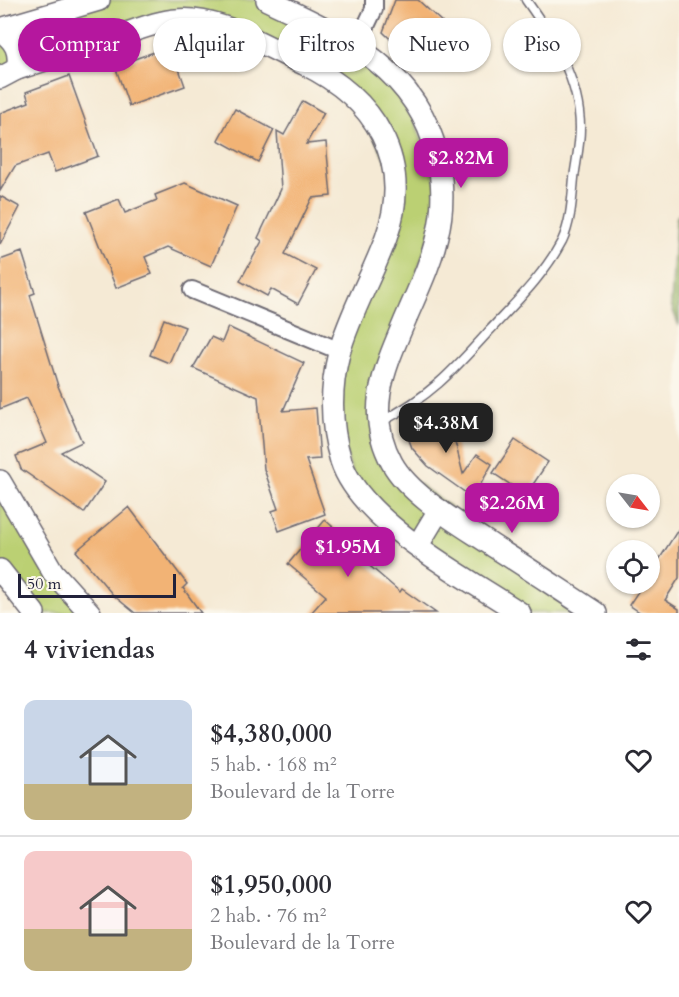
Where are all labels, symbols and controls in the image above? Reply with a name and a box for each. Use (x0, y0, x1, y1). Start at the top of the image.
chip: Comprar (18, 18, 141, 72)
chip: Alquilar (153, 18, 266, 72)
chip: Filtros (278, 18, 376, 72)
chip: Nuevo (388, 18, 491, 72)
chip: Piso (503, 18, 581, 72)
pin: $2.82M (412, 138, 510, 189)
text: $2.82M (428, 144, 494, 171)
pin: $4.38M (397, 403, 495, 454)
text: $4.38M (413, 409, 479, 436)
north arrow (606, 474, 660, 528)
map controls (606, 474, 660, 594)
pin: $2.26M (463, 483, 561, 534)
text: $2.26M (479, 489, 545, 516)
pin: $1.95M (299, 527, 397, 578)
text: $1.95M (315, 533, 381, 560)
button: locate (606, 540, 660, 594)
scale bar (18, 571, 176, 598)
text: 50 m (27, 573, 61, 595)
text: 4 viviendas (24, 632, 155, 667)
icon: filters (622, 633, 655, 666)
text: $4,380,000 (210, 716, 332, 751)
icon: home (72, 724, 144, 796)
icon: heart (622, 744, 655, 777)
text: 5 hab. · 168 m² (210, 751, 337, 778)
text: Boulevard de la Torre (210, 778, 395, 805)
text: $1,950,000 (210, 867, 332, 902)
icon: home (72, 875, 144, 947)
icon: heart (622, 895, 655, 928)
text: 2 hab. · 76 m² (210, 902, 326, 929)
text: Boulevard de la Torre (210, 929, 395, 956)

